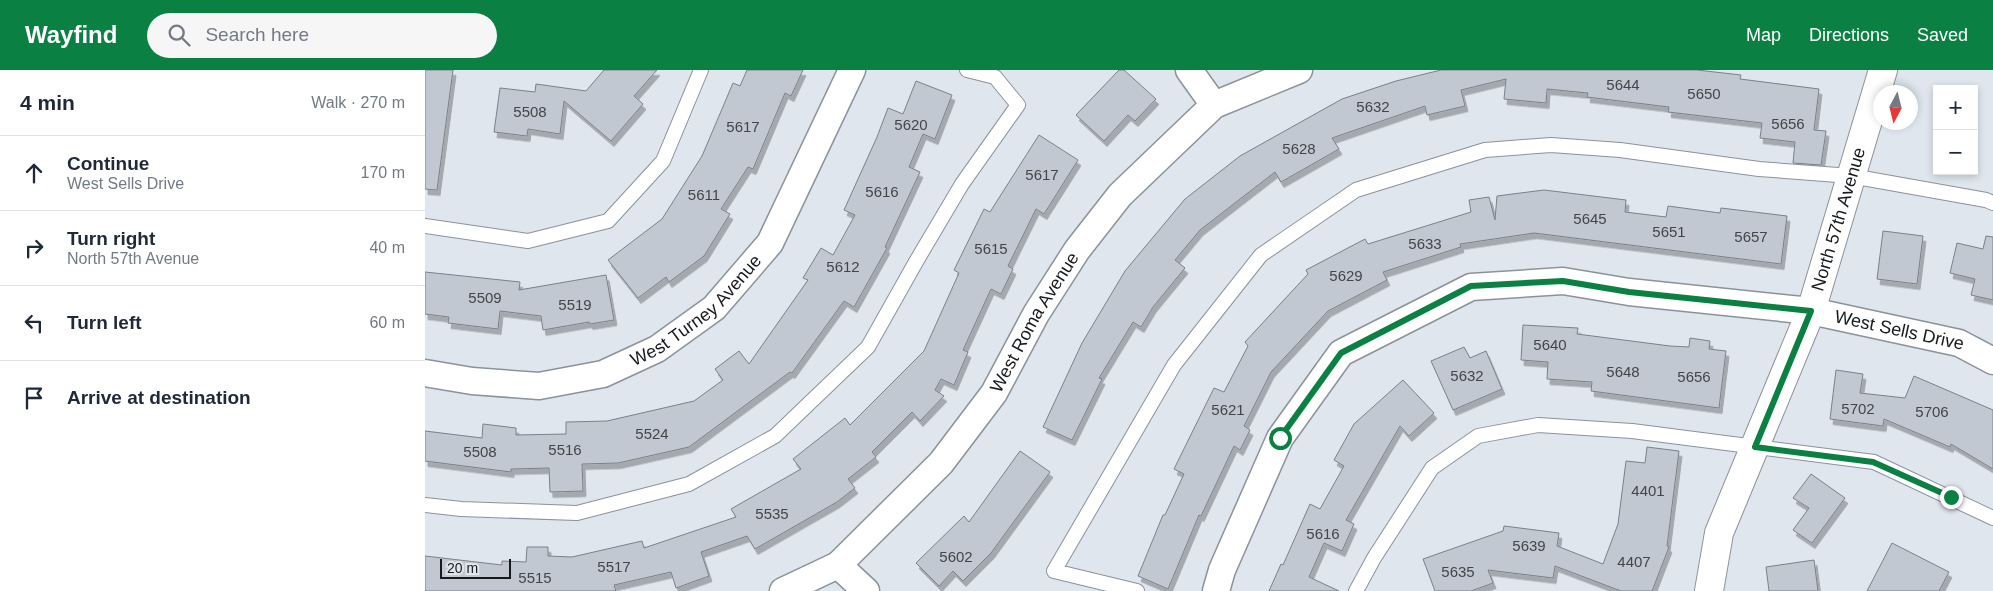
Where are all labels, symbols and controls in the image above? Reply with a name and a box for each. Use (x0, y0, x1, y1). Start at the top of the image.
search box (147, 13, 497, 58)
text: Wayfind (25, 21, 117, 48)
icon: search (165, 21, 193, 49)
text: Search here (205, 24, 309, 45)
text: Map (1746, 25, 1781, 45)
text: Directions (1809, 25, 1889, 45)
text: Saved (1917, 25, 1968, 45)
house number: 5644 (1606, 76, 1640, 93)
house number: 5650 (1687, 85, 1721, 102)
north arrow (1873, 85, 1918, 130)
map controls (1933, 85, 1978, 175)
button: + (1933, 85, 1978, 130)
text: 4 min (20, 91, 75, 114)
text: Walk · 270 m (311, 94, 405, 111)
house number: 5632 (1356, 98, 1390, 115)
house number: 5508 (513, 103, 547, 120)
house number: 5656 (1771, 115, 1805, 132)
house number: 5620 (894, 116, 928, 133)
house number: 5617 (726, 118, 760, 135)
button: − (1933, 130, 1978, 175)
house number: 5628 (1282, 140, 1316, 157)
street label: North 57th Avenue (1808, 145, 1869, 293)
text: Continue (67, 153, 149, 174)
icon: ahead (20, 159, 48, 187)
text: 170 m (361, 164, 405, 181)
house number: 5617 (1025, 166, 1059, 183)
text: West Sells Drive (67, 175, 184, 192)
house number: 5616 (865, 183, 899, 200)
house number: 5611 (688, 186, 720, 203)
house number: 5645 (1573, 210, 1607, 227)
house number: 5651 (1652, 223, 1686, 240)
text: Turn right (67, 228, 155, 249)
house number: 5657 (1734, 228, 1768, 245)
icon: right (20, 234, 48, 262)
house number: 5633 (1408, 235, 1442, 252)
text: 40 m (369, 239, 405, 256)
house number: 5615 (974, 240, 1008, 257)
street label: West Roma Avenue (986, 249, 1083, 396)
text: North 57th Avenue (67, 250, 199, 267)
street label: West Turney Avenue (627, 251, 765, 370)
house number: 5612 (826, 258, 860, 275)
house number: 5629 (1329, 267, 1363, 284)
house number: 5509 (468, 289, 502, 306)
house number: 5519 (558, 296, 592, 313)
street label: West Sells Drive (1833, 306, 1966, 354)
icon: left (20, 309, 48, 337)
text: Turn left (67, 312, 142, 333)
text: 60 m (369, 314, 405, 331)
house number: 5640 (1533, 336, 1567, 353)
house number: 5648 (1606, 363, 1640, 380)
house number: 5632 (1450, 367, 1484, 384)
house number: 5656 (1677, 368, 1711, 385)
icon: arrive (20, 384, 48, 412)
text: Arrive at destination (67, 387, 251, 408)
house number: 5702 (1841, 400, 1875, 417)
house number: 5621 (1211, 401, 1245, 418)
house number: 5706 (1915, 403, 1949, 420)
house number: 5524 (635, 425, 669, 442)
route start (1269, 427, 1292, 450)
house number: 5516 (548, 441, 582, 458)
house number: 5508 (463, 443, 497, 460)
house number: 4401 (1631, 482, 1665, 499)
route end (1940, 486, 1963, 509)
house number: 5535 (755, 505, 789, 522)
house number: 5616 (1306, 525, 1340, 542)
house number: 5639 (1512, 537, 1546, 554)
house number: 5602 (939, 548, 973, 565)
house number: 4407 (1617, 553, 1651, 570)
scale bar (440, 556, 511, 579)
house number: 5517 (597, 558, 631, 575)
text: 20 m (447, 560, 478, 576)
house number: 5635 (1441, 563, 1475, 580)
house number: 5515 (518, 569, 552, 586)

